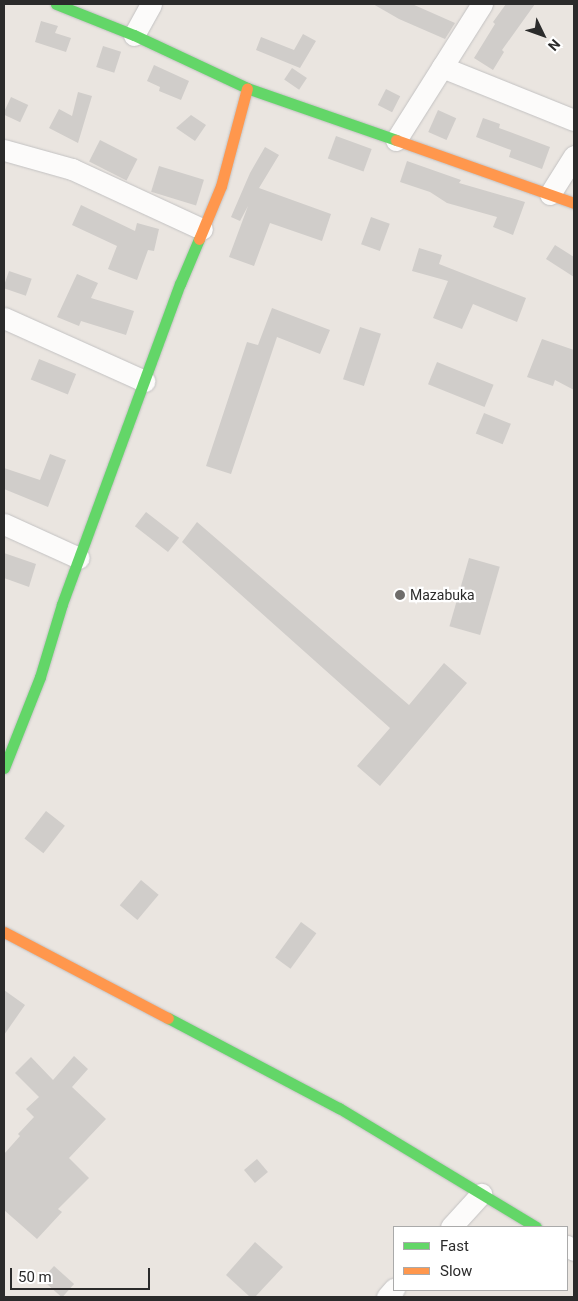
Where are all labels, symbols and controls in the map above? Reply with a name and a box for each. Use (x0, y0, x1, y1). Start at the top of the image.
north arrow (518, 10, 568, 60)
text: N (545, 36, 563, 54)
place label: Mazabuka (410, 587, 475, 603)
marker: Mazabuka (394, 589, 406, 601)
legend (393, 1226, 568, 1291)
text: Fast (440, 1237, 469, 1255)
scale bar (12, 1258, 152, 1290)
text: Slow (440, 1262, 472, 1280)
text: 50 m (18, 1268, 52, 1286)

